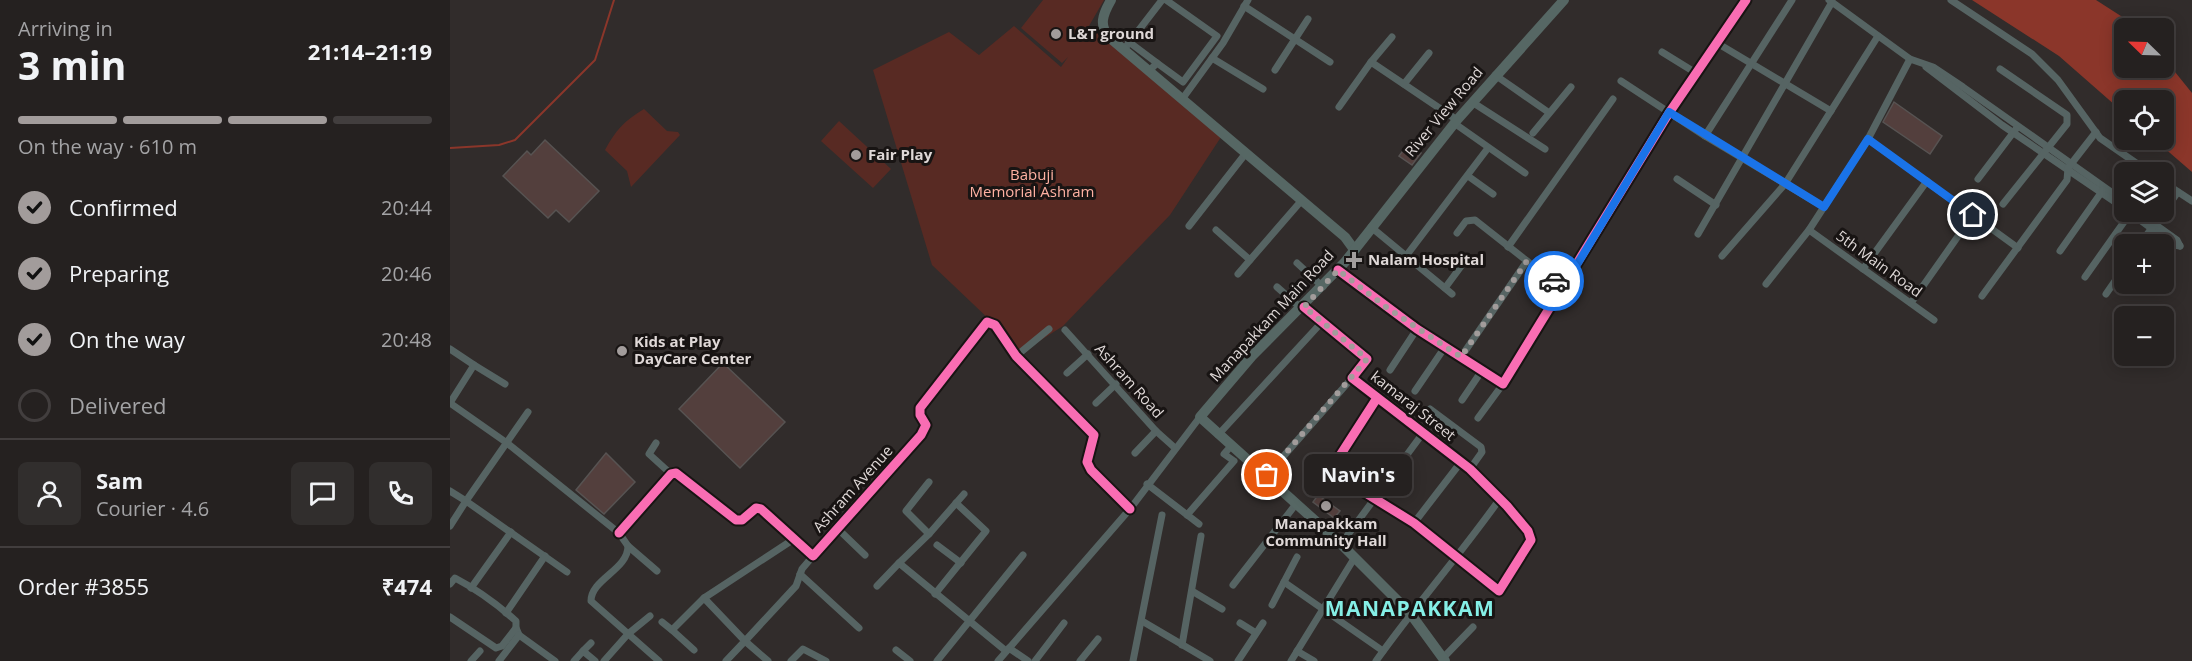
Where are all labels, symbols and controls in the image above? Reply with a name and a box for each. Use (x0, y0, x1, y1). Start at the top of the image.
text: Arriving in (18, 15, 113, 42)
north arrow (2114, 18, 2174, 78)
map controls (2114, 18, 2174, 366)
place label: L&T ground (1068, 23, 1154, 43)
marker: L&T ground (1049, 27, 1063, 41)
text: 21:14–21:19 (308, 36, 432, 66)
text: 3 min (18, 38, 126, 91)
street label: River View Road (1400, 62, 1487, 160)
button: locate (2114, 90, 2174, 150)
text: On the way · 610 m (18, 133, 197, 160)
place label: Fair Play (868, 144, 933, 164)
marker: Fair Play (849, 148, 863, 162)
button: layers (2114, 162, 2174, 222)
park label: Babuji Memorial Ashram (970, 164, 1094, 201)
pin (1947, 189, 1998, 240)
icon: check (18, 191, 51, 224)
text: Confirmed (69, 192, 178, 222)
text: 20:44 (381, 194, 432, 221)
icon: home (1956, 198, 1989, 231)
street label: 5th Main Road (1833, 225, 1927, 301)
button: + (2114, 234, 2174, 294)
street label: Manapakkam Main Road (1205, 245, 1338, 385)
place label: Nalam Hospital (1368, 249, 1484, 269)
marker: Nalam Hospital (1345, 251, 1363, 269)
courier (1524, 251, 1584, 311)
icon: check (18, 257, 51, 290)
text: Preparing (69, 258, 169, 288)
text: 20:46 (381, 260, 432, 287)
icon: car (1538, 265, 1571, 298)
button: − (2114, 306, 2174, 366)
icon: check (18, 323, 51, 356)
text: On the way (69, 324, 185, 354)
text: 20:48 (381, 326, 432, 353)
place label: Kids at Play DayCare Center (634, 331, 752, 368)
street label: Ashram Road (1091, 339, 1169, 422)
marker: Kids at Play DayCare Center (615, 344, 629, 358)
street label: kamaraj Street (1367, 366, 1460, 445)
text: Delivered (69, 390, 167, 420)
street label: Ashram Avenue (808, 441, 897, 536)
pin (1241, 449, 1292, 500)
callout: Navin's (1303, 454, 1411, 496)
icon: bag (1250, 458, 1283, 491)
text: Navin's (1321, 461, 1395, 488)
button: person (18, 462, 81, 525)
button: chat (291, 462, 354, 525)
button: phone (369, 462, 432, 525)
text: Sam (96, 465, 143, 495)
text: Courier · 4.6 (96, 495, 209, 522)
marker: Manapakkam Community Hall (1319, 499, 1333, 513)
place label: Manapakkam Community Hall (1265, 513, 1387, 550)
text: Order #3855 (18, 571, 149, 601)
text: ₹474 (382, 571, 432, 601)
district label: MANAPAKKAM (1325, 594, 1495, 622)

